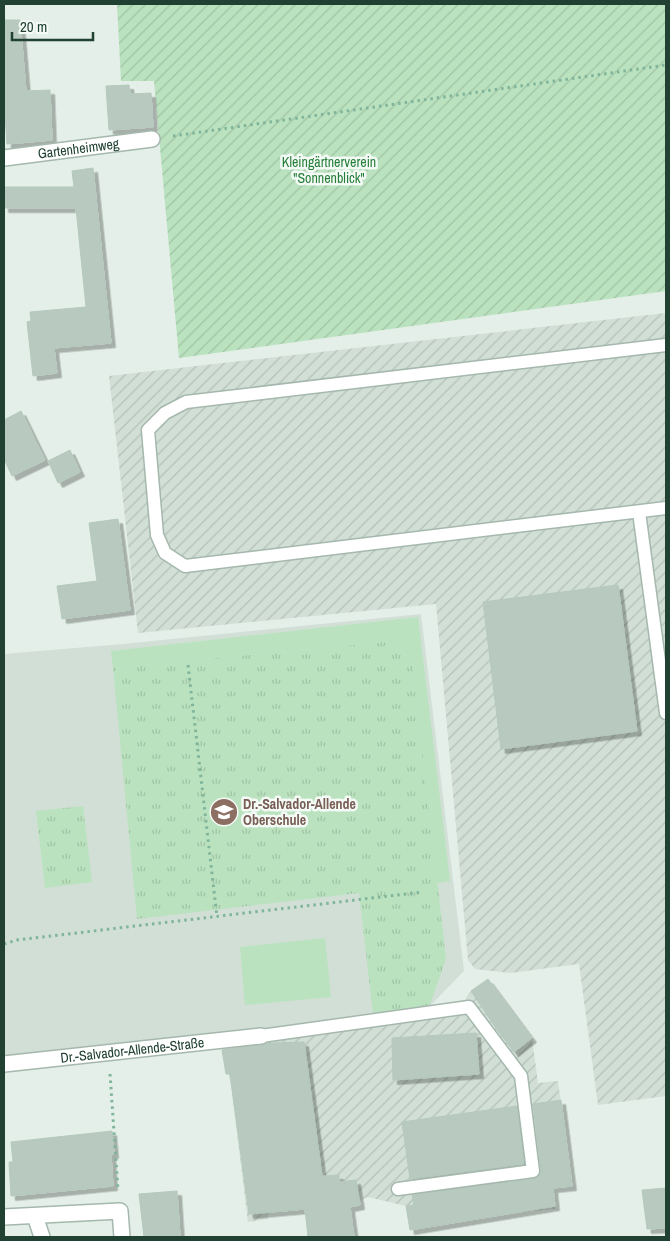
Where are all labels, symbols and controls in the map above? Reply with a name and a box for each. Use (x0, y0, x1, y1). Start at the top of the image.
scale bar (12, 10, 94, 42)
text: 20 m (20, 16, 47, 37)
street label: Gartenheimweg (37, 134, 121, 163)
park label: Kleingärtnerverein "Sonnenblick" (282, 153, 376, 187)
place label: Dr.-Salvador-Allende Oberschule (243, 795, 356, 829)
school or university icon: Dr.-Salvador-Allende Oberschule (209, 797, 239, 827)
street label: Dr.-Salvador-Allende-Straße (59, 1033, 205, 1067)

